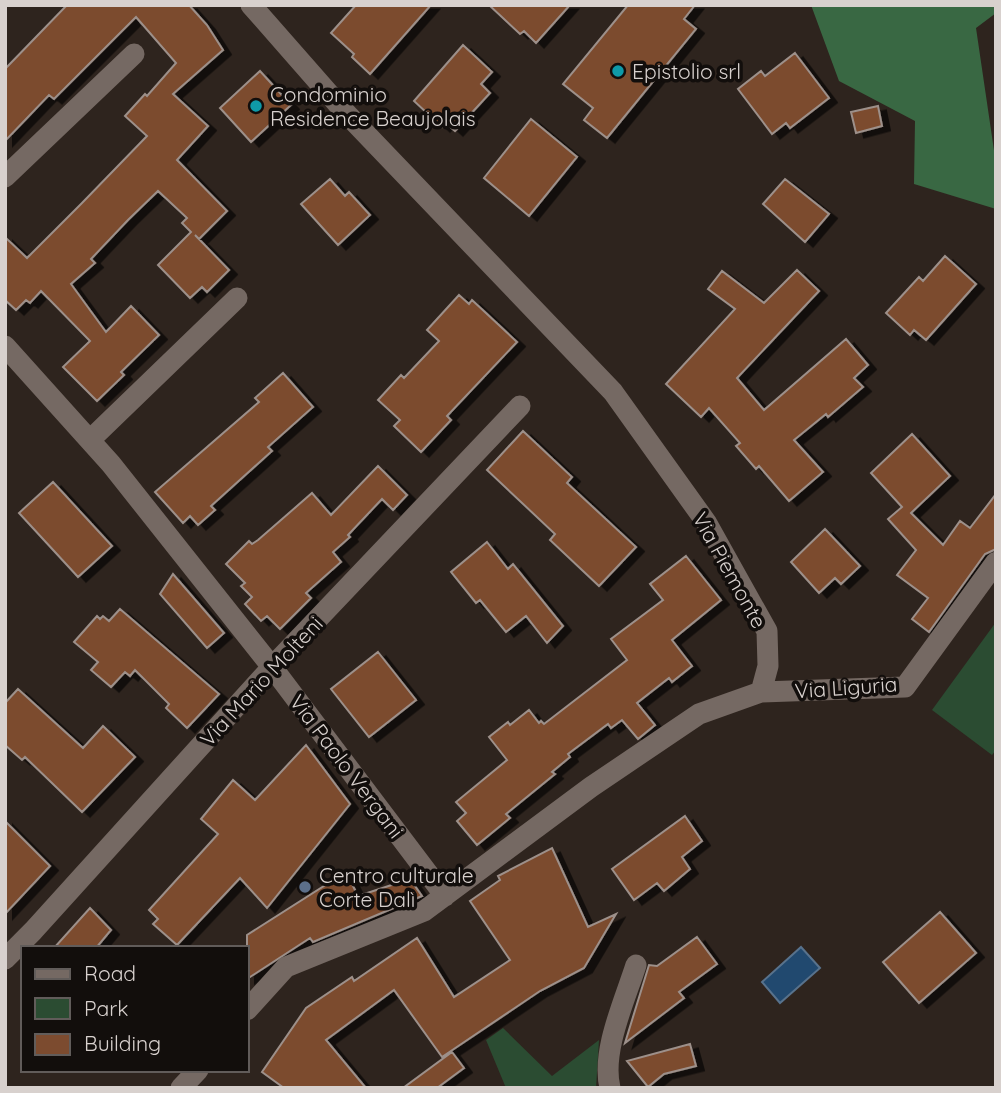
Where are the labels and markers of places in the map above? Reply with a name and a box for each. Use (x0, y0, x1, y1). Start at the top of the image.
place label: Epistolio srl (632, 58, 741, 84)
marker: Epistolio srl (610, 63, 626, 79)
place label: Condominio Residence Beaujolais (270, 81, 476, 131)
marker: Condominio Residence Beaujolais (248, 98, 264, 114)
place label: Centro culturale Corte Dalì (319, 862, 474, 912)
marker: Centro culturale Corte Dalì (297, 879, 313, 895)

